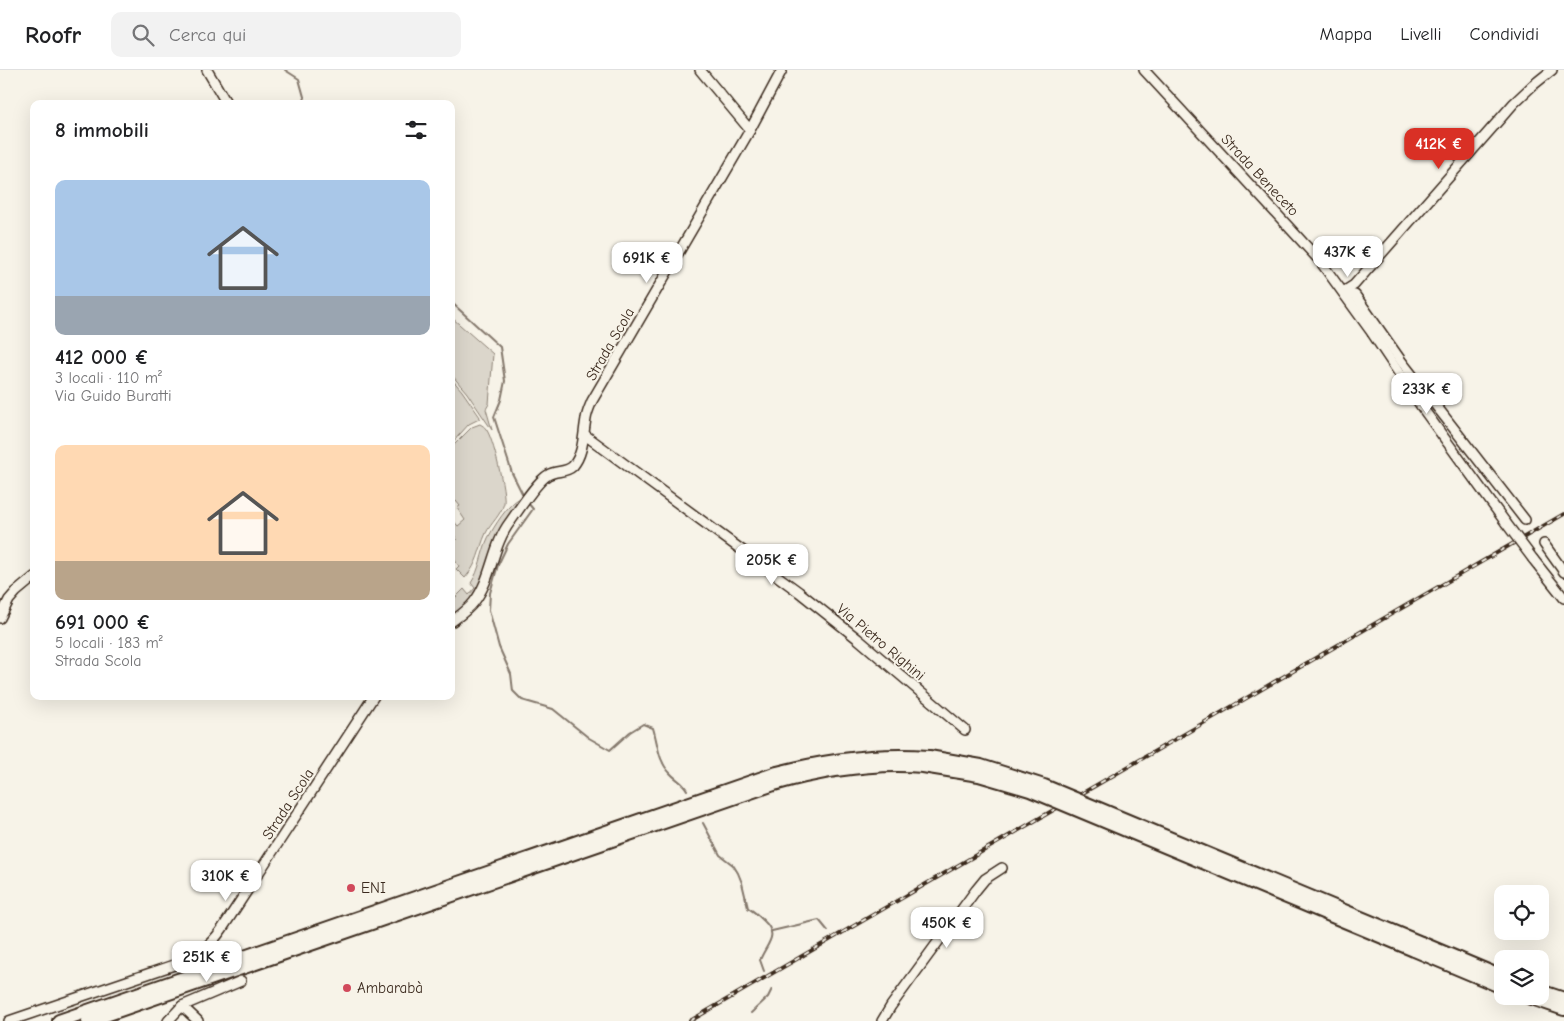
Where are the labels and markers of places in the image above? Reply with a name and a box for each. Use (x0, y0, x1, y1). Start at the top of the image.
pin: 412K € (1398, 128, 1480, 170)
pin: 437K € (1307, 236, 1389, 278)
pin: 691K € (606, 242, 688, 284)
pin: 233K € (1386, 372, 1468, 415)
pin: 205K € (731, 544, 813, 586)
pin: 310K € (185, 860, 267, 902)
place label: ENI (361, 879, 386, 897)
marker: ENI (345, 882, 357, 894)
pin: 450K € (906, 906, 988, 949)
pin: 251K € (166, 940, 248, 983)
place label: Ambarabà (357, 979, 423, 997)
marker: Ambarabà (341, 982, 353, 994)

